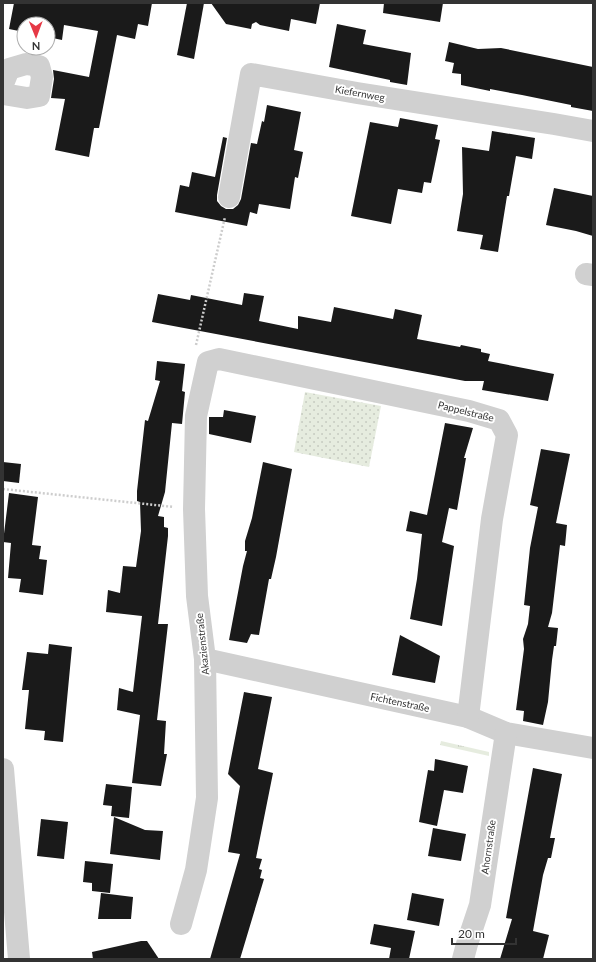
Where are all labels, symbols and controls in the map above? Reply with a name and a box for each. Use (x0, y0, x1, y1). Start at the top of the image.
north arrow (16, 16, 56, 56)
text: N (32, 40, 41, 53)
street label: Kiefernweg (334, 83, 386, 103)
street label: Pappelstraße (437, 398, 495, 424)
street label: Akazienstraße (193, 612, 211, 676)
street label: Fichtenstraße (369, 690, 431, 714)
street label: Ahornstraße (478, 819, 498, 875)
scale bar (452, 920, 516, 946)
text: 20 m (458, 926, 485, 941)

